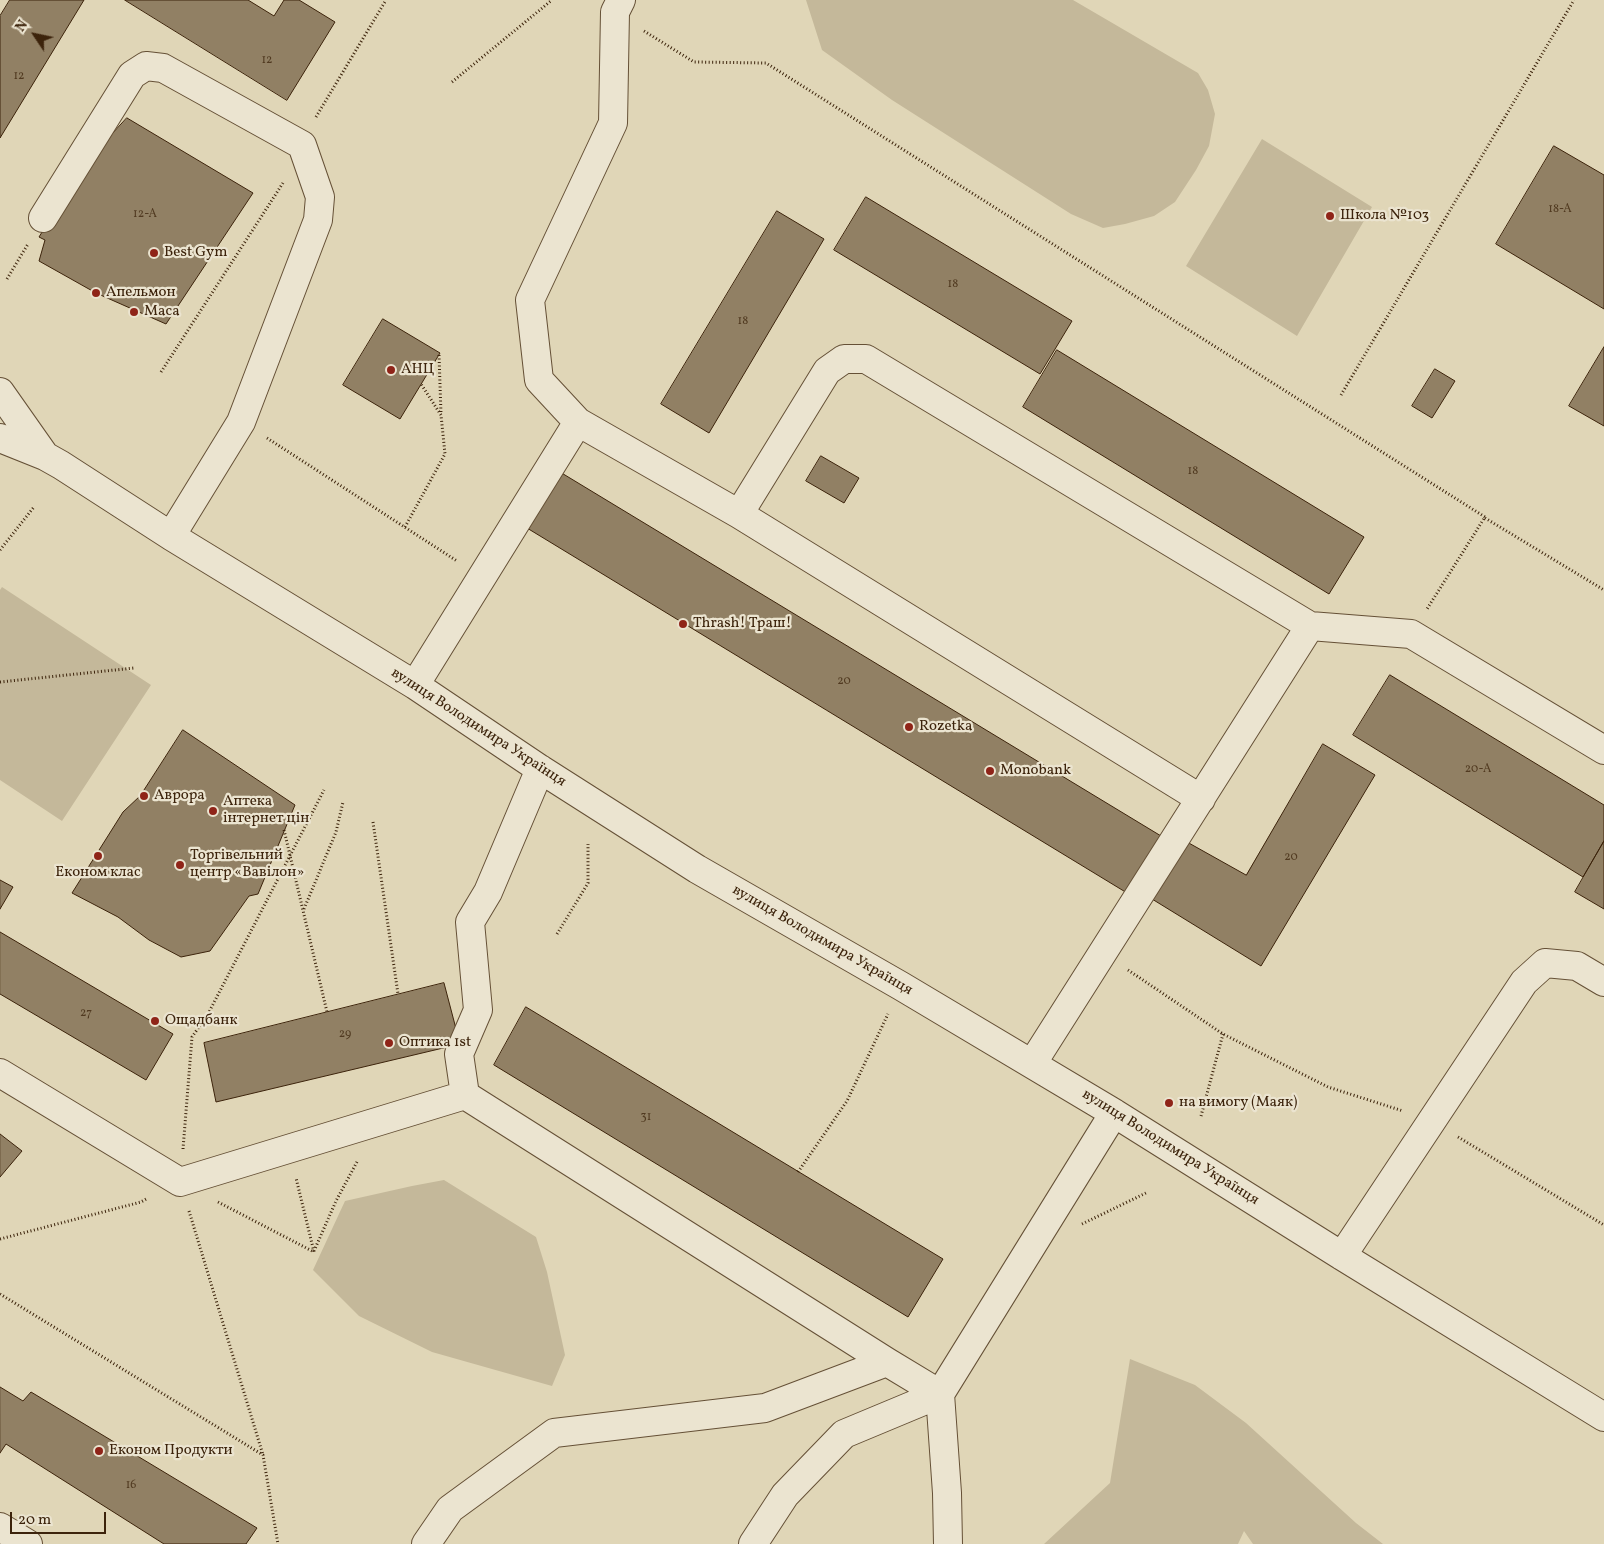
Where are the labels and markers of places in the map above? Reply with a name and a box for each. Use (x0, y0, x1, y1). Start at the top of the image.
place label: Школа №103 (1340, 207, 1429, 225)
marker: Школа №103 (1324, 210, 1336, 222)
place label: Best Gym (164, 244, 227, 262)
marker: Best Gym (148, 247, 160, 259)
place label: Апельмон (106, 284, 176, 302)
marker: Апельмон (90, 287, 102, 299)
place label: Маса (144, 303, 180, 321)
marker: Маса (128, 306, 140, 318)
place label: АНЦ (401, 361, 435, 379)
marker: АНЦ (385, 364, 397, 376)
place label: Thrash! Траш! (693, 615, 792, 633)
marker: Thrash! Траш! (677, 618, 689, 630)
place label: Rozetka (919, 718, 972, 736)
marker: Rozetka (903, 721, 915, 733)
place label: Monobank (1000, 762, 1071, 780)
marker: Monobank (984, 765, 996, 777)
place label: Аврора (154, 787, 205, 805)
marker: Аврора (138, 790, 150, 802)
place label: Аптека інтернет цін (223, 793, 309, 828)
marker: Аптека інтернет цін (207, 805, 219, 817)
place label: Торгівельний центр «Вавілон» (190, 847, 304, 882)
marker: Економ клас (92, 850, 104, 862)
marker: Торгівельний центр «Вавілон» (174, 859, 186, 871)
place label: Економ клас (55, 864, 141, 882)
place label: Ощадбанк (165, 1012, 237, 1030)
marker: Ощадбанк (149, 1015, 161, 1027)
place label: Оптика 1st (399, 1034, 471, 1052)
marker: Оптика 1st (383, 1037, 395, 1049)
place label: на вимогу (Маяк) (1179, 1094, 1297, 1112)
marker: на вимогу (Маяк) (1163, 1097, 1175, 1109)
place label: Економ Продукти (109, 1442, 233, 1460)
marker: Економ Продукти (93, 1445, 105, 1457)

